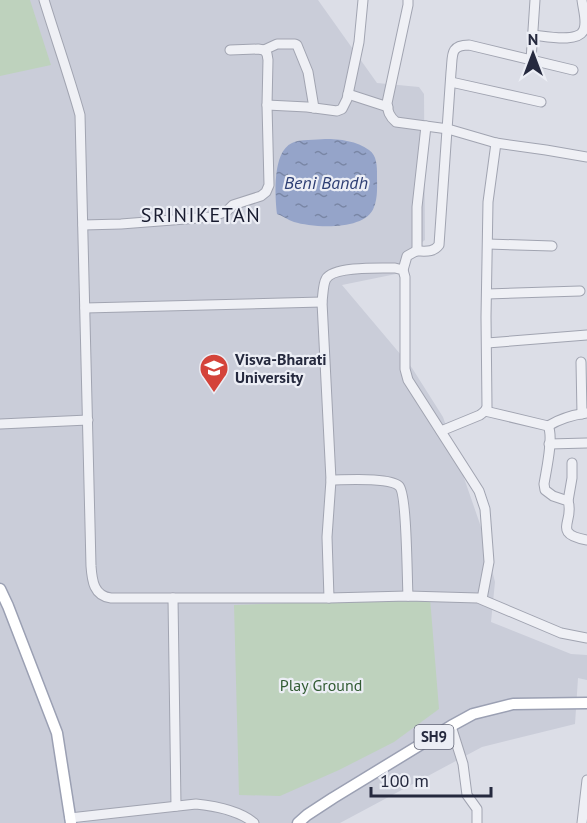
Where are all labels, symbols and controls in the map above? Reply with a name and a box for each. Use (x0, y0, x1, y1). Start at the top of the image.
north arrow (503, 24, 563, 84)
text: N (528, 29, 538, 49)
water label: Beni Bandh (284, 171, 368, 194)
district label: SRINIKETAN (141, 202, 261, 228)
place label: Visva-Bharati University (234, 349, 327, 387)
school or university icon: Visva-Bharati University (198, 352, 230, 394)
park label: Play Ground (280, 675, 362, 695)
road number: SH9 (414, 725, 454, 749)
scale bar (371, 760, 491, 798)
text: 100 m (380, 769, 429, 792)

